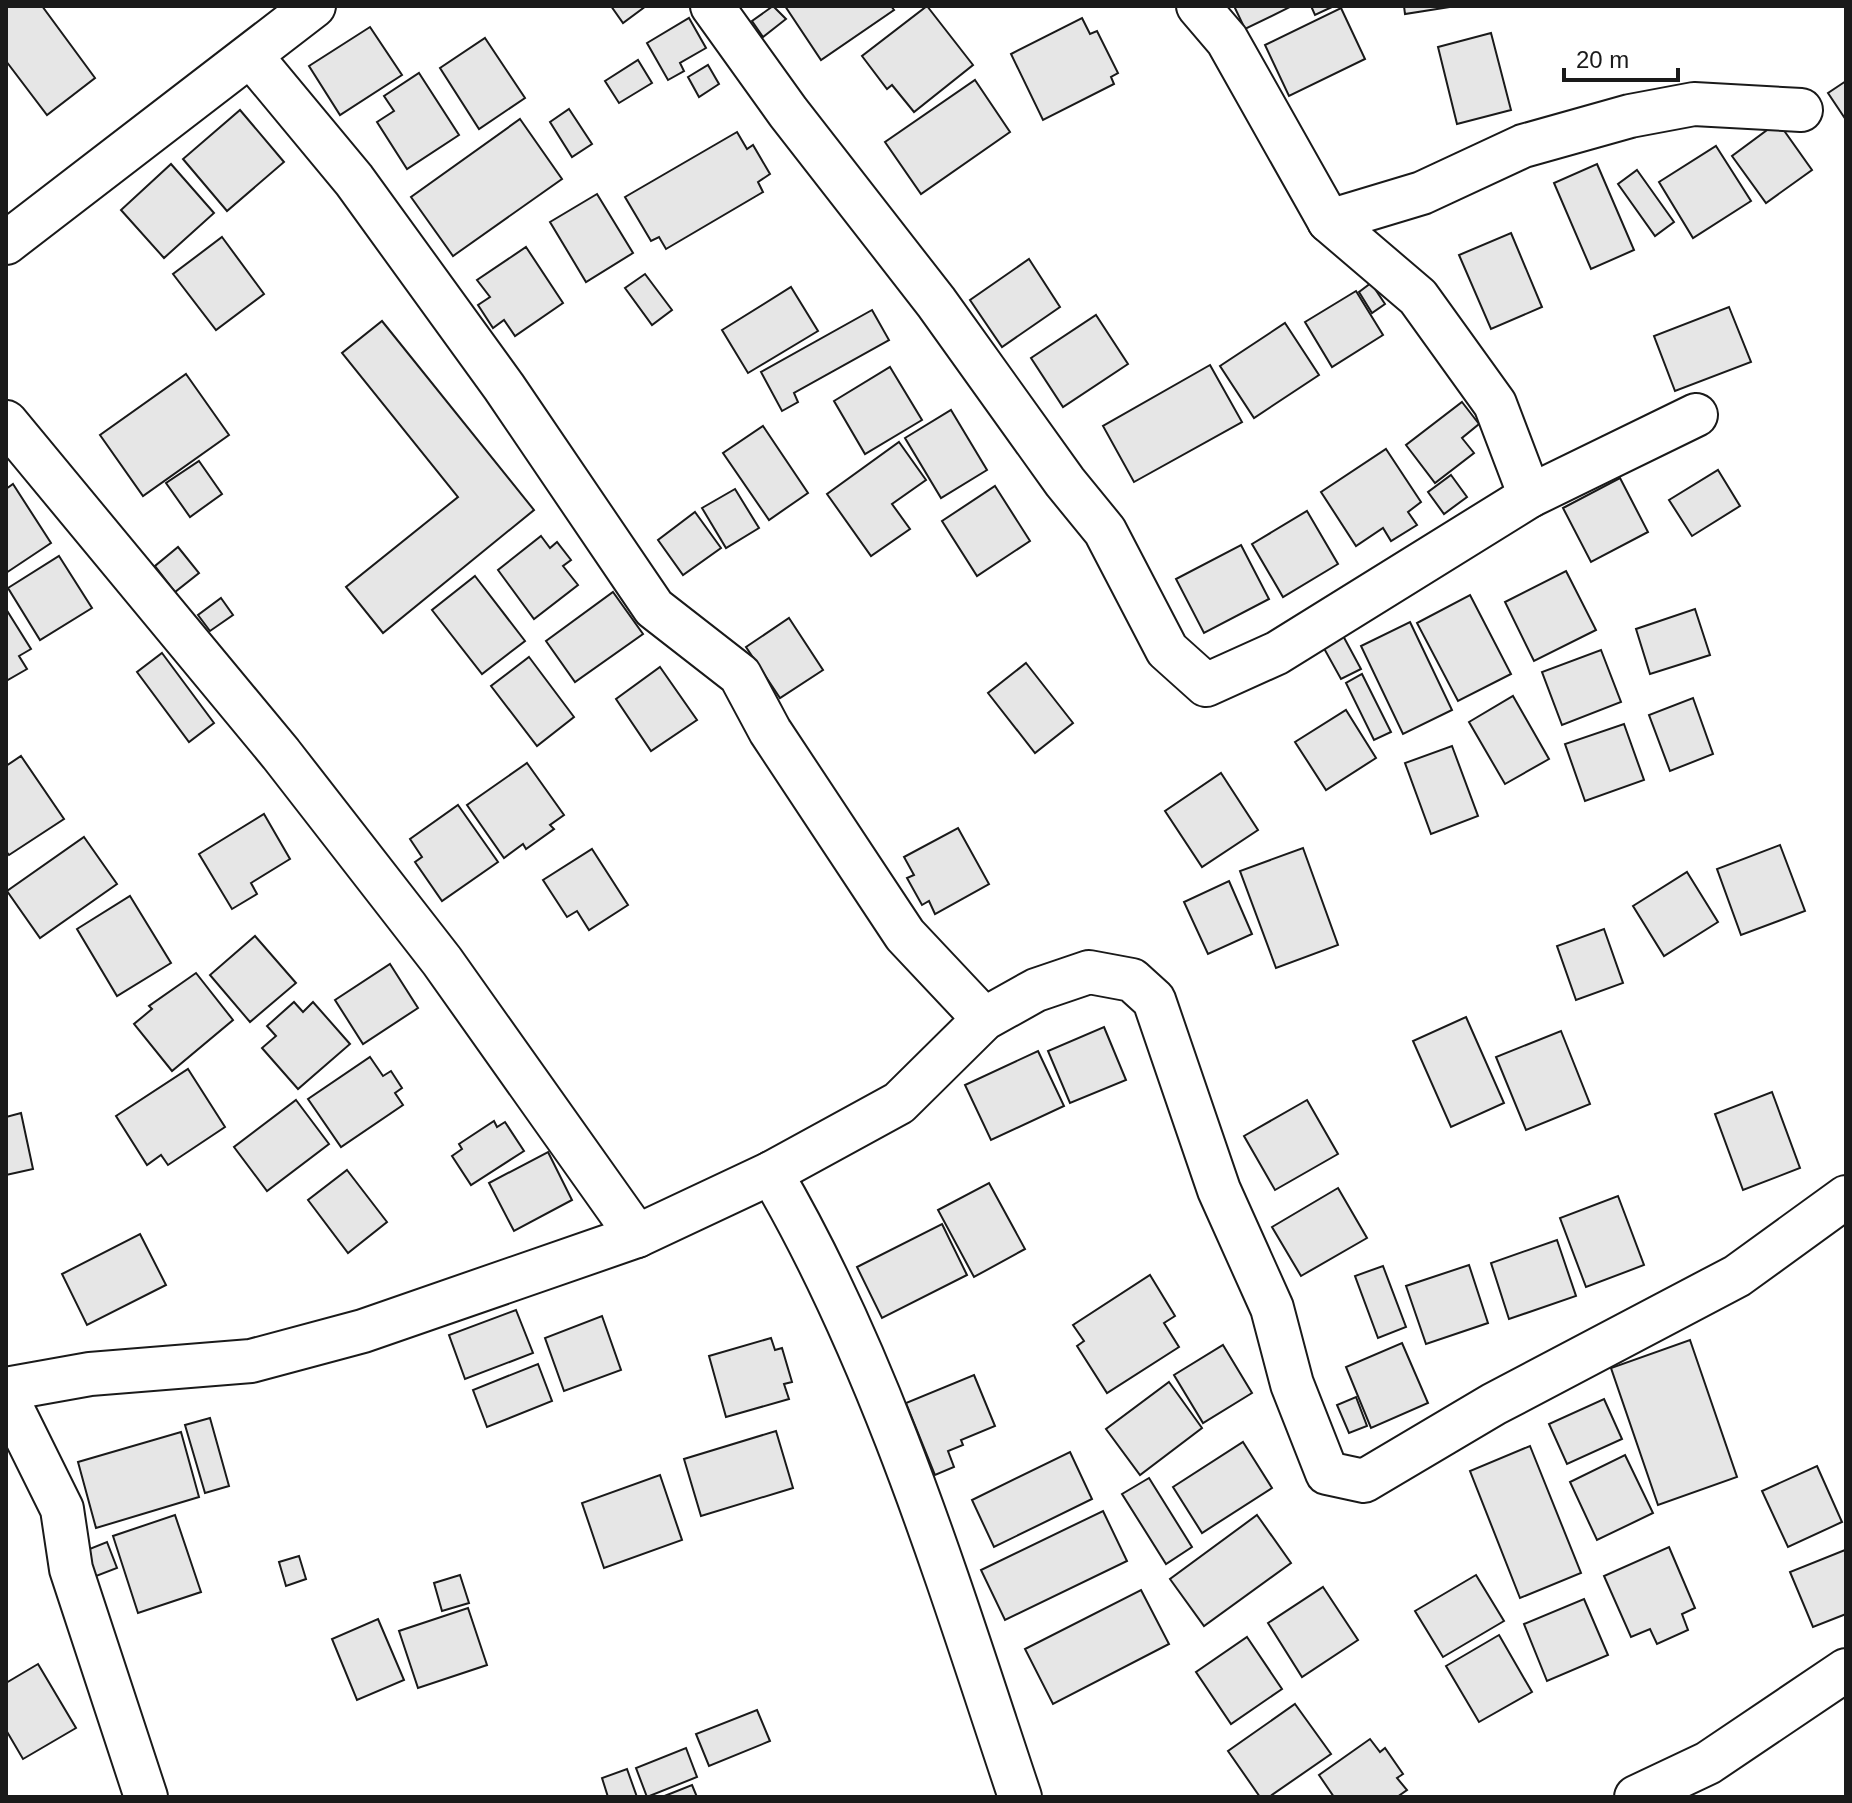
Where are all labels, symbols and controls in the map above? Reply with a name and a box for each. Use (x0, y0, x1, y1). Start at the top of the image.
scale bar (1564, 32, 1678, 82)
text: 20 m (1576, 46, 1629, 73)

